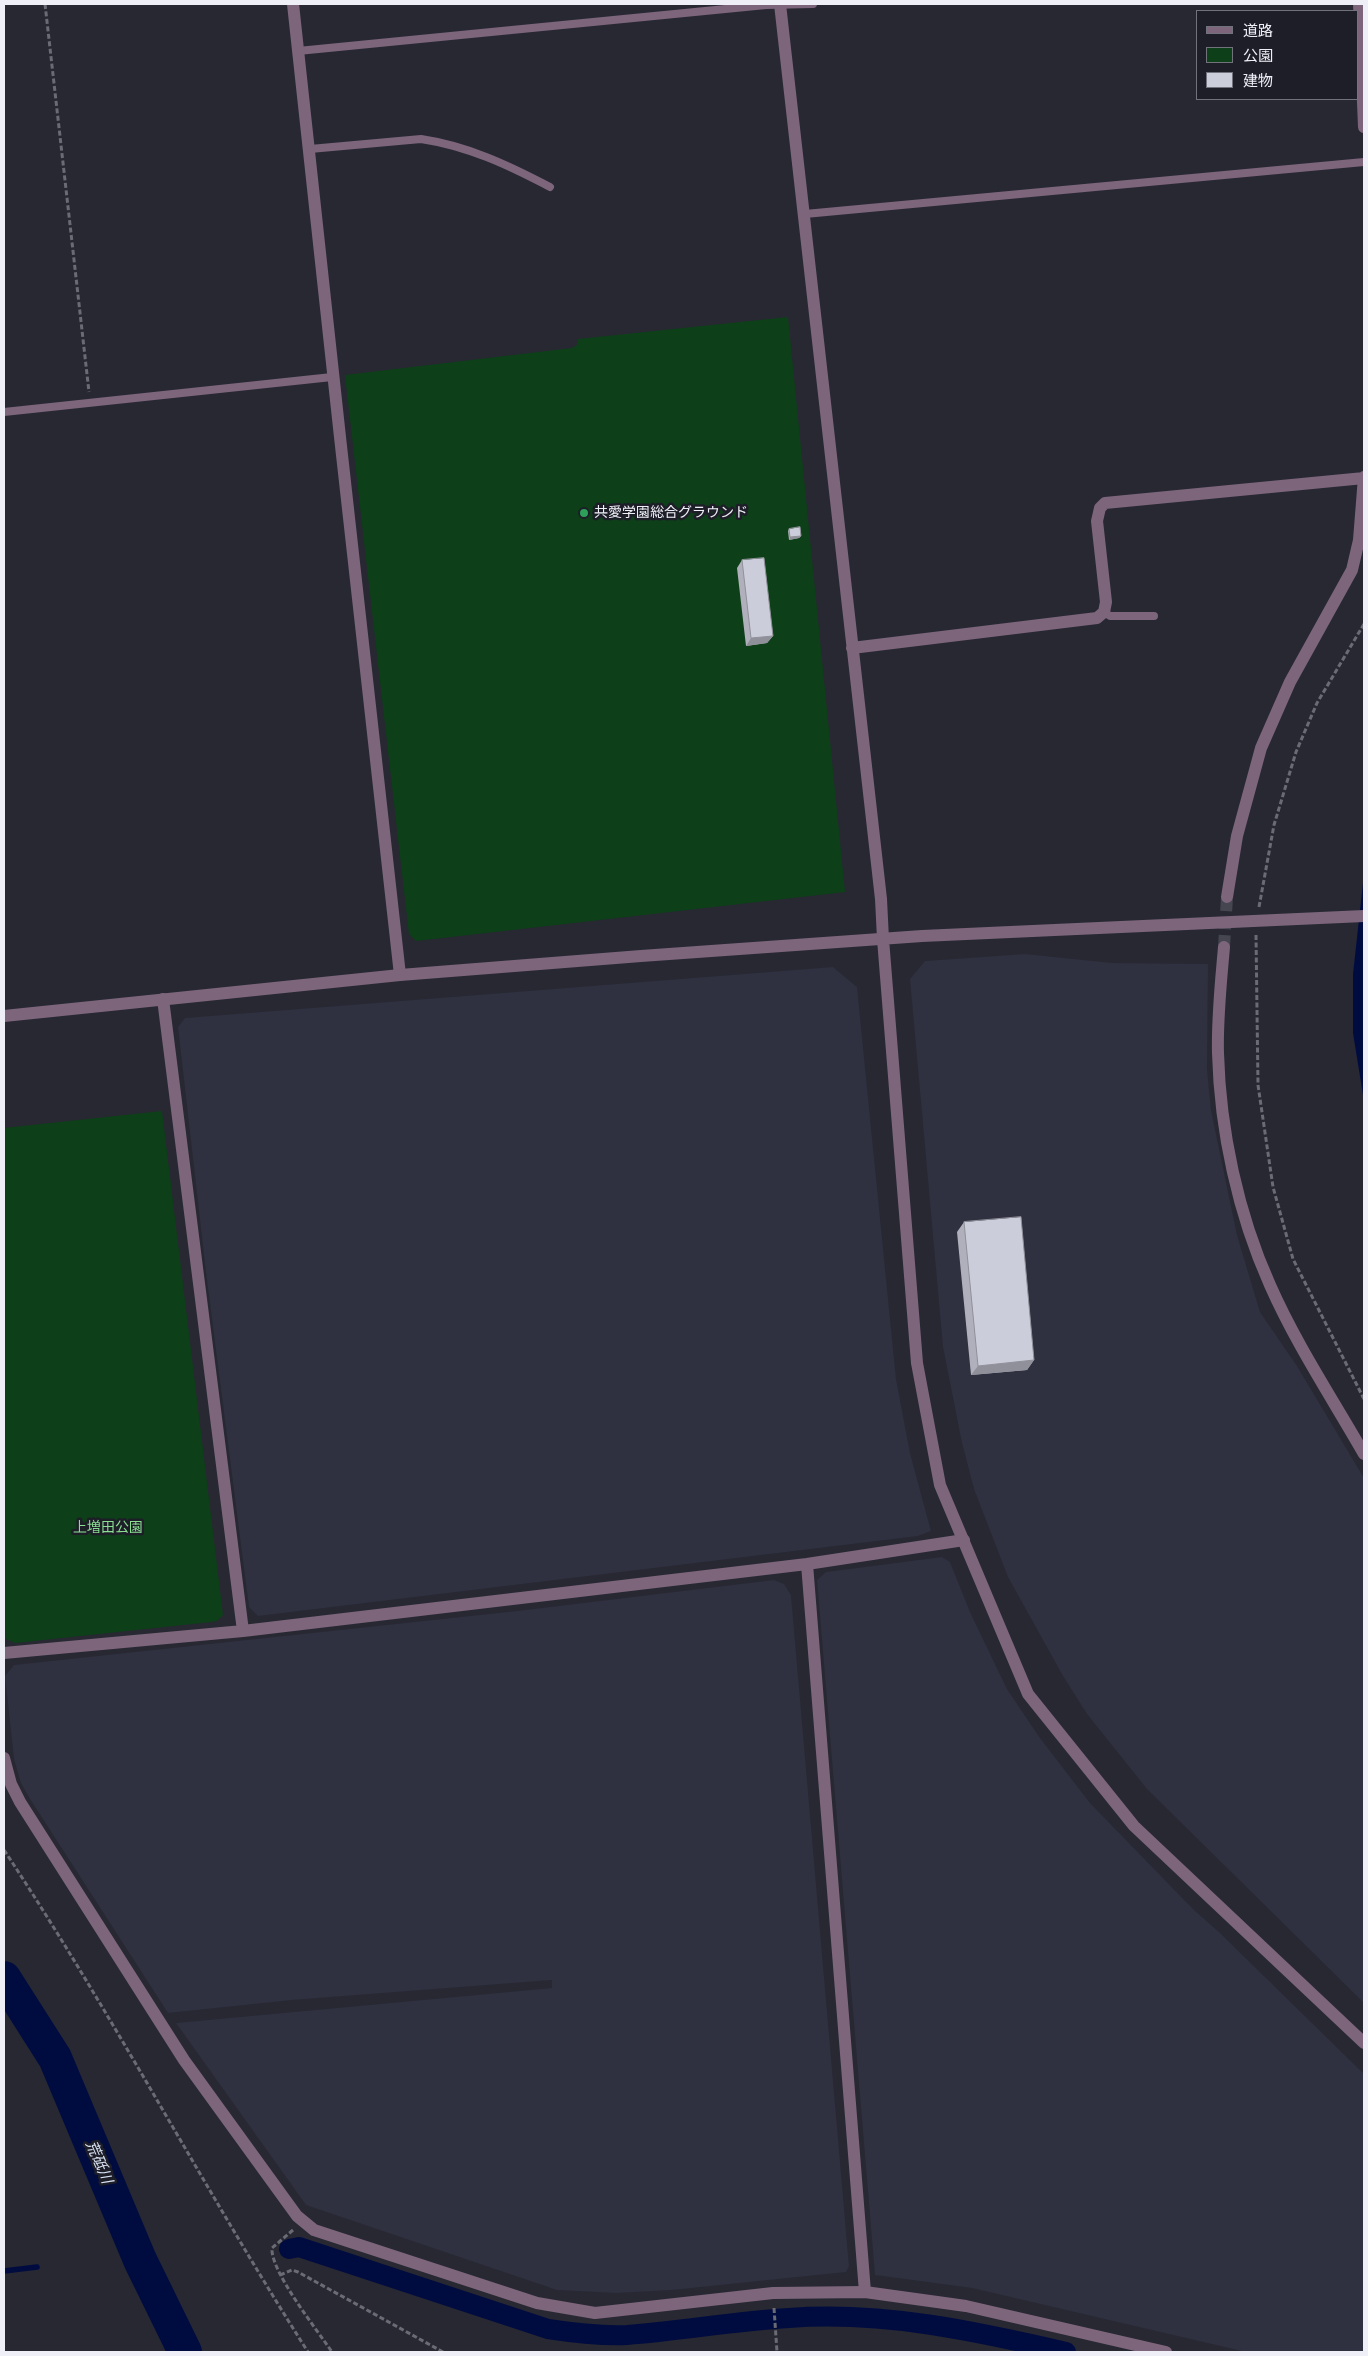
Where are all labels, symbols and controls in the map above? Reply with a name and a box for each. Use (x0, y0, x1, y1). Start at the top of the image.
legend (1196, 10, 1358, 100)
text: 道路 (1243, 21, 1273, 39)
text: 公園 (1243, 46, 1273, 64)
text: 建物 (1243, 71, 1273, 89)
place label: 共愛学園総合グラウンド (594, 505, 748, 521)
marker: 共愛学園総合グラウンド (578, 507, 590, 519)
park label: 上増田公園 (73, 1520, 143, 1536)
water label: 荒砥川 (82, 2138, 116, 2186)

